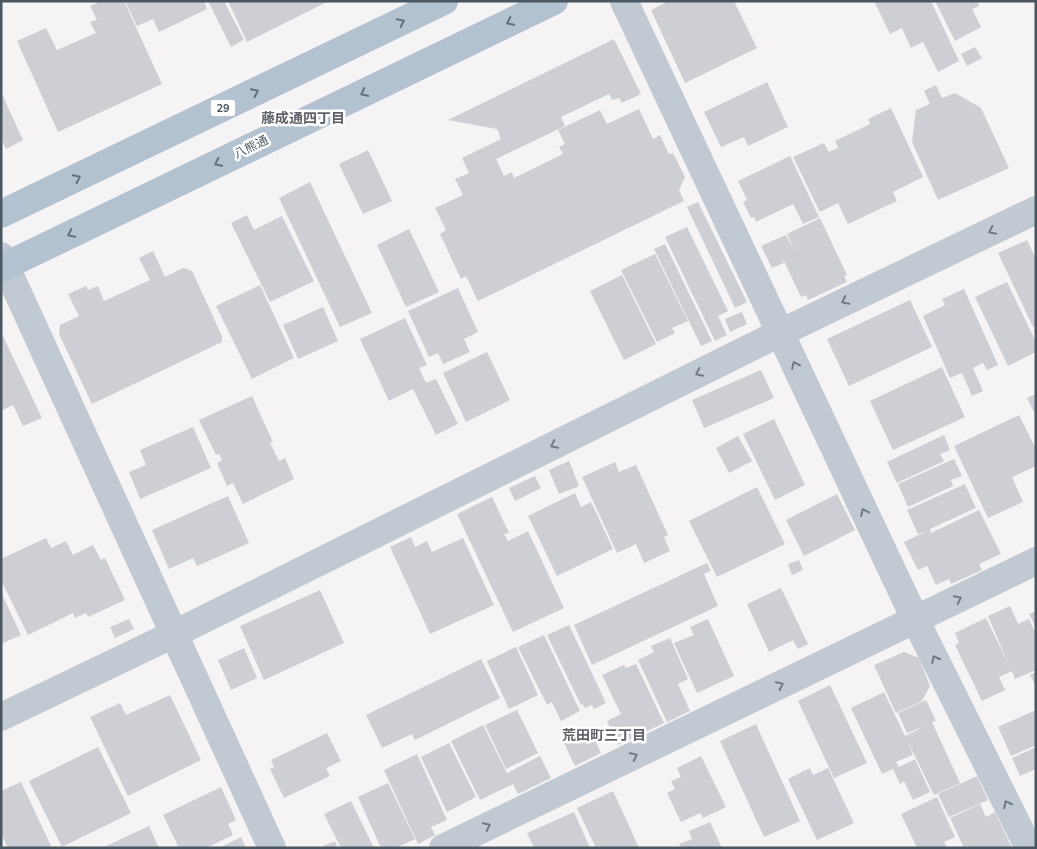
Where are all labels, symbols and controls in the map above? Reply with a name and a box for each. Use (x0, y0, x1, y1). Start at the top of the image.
one-way arrow (507, 16, 516, 26)
one-way arrow (396, 18, 405, 28)
one-way arrow (360, 87, 369, 97)
one-way arrow (250, 88, 259, 99)
road number: 29 (210, 100, 236, 116)
district label: 藤成通四丁目 (261, 109, 345, 128)
street label: 八熊通 (231, 132, 271, 162)
one-way arrow (214, 157, 223, 168)
one-way arrow (72, 174, 81, 184)
one-way arrow (988, 225, 997, 235)
one-way arrow (67, 228, 76, 238)
one-way arrow (841, 295, 850, 306)
one-way arrow (791, 361, 801, 370)
one-way arrow (696, 367, 705, 377)
one-way arrow (550, 439, 559, 449)
one-way arrow (860, 508, 871, 517)
one-way arrow (952, 595, 961, 605)
one-way arrow (931, 655, 941, 664)
one-way arrow (775, 681, 784, 691)
district label: 荒田町三丁目 (562, 726, 646, 745)
one-way arrow (628, 752, 637, 762)
one-way arrow (1003, 800, 1013, 809)
one-way arrow (482, 822, 491, 833)

